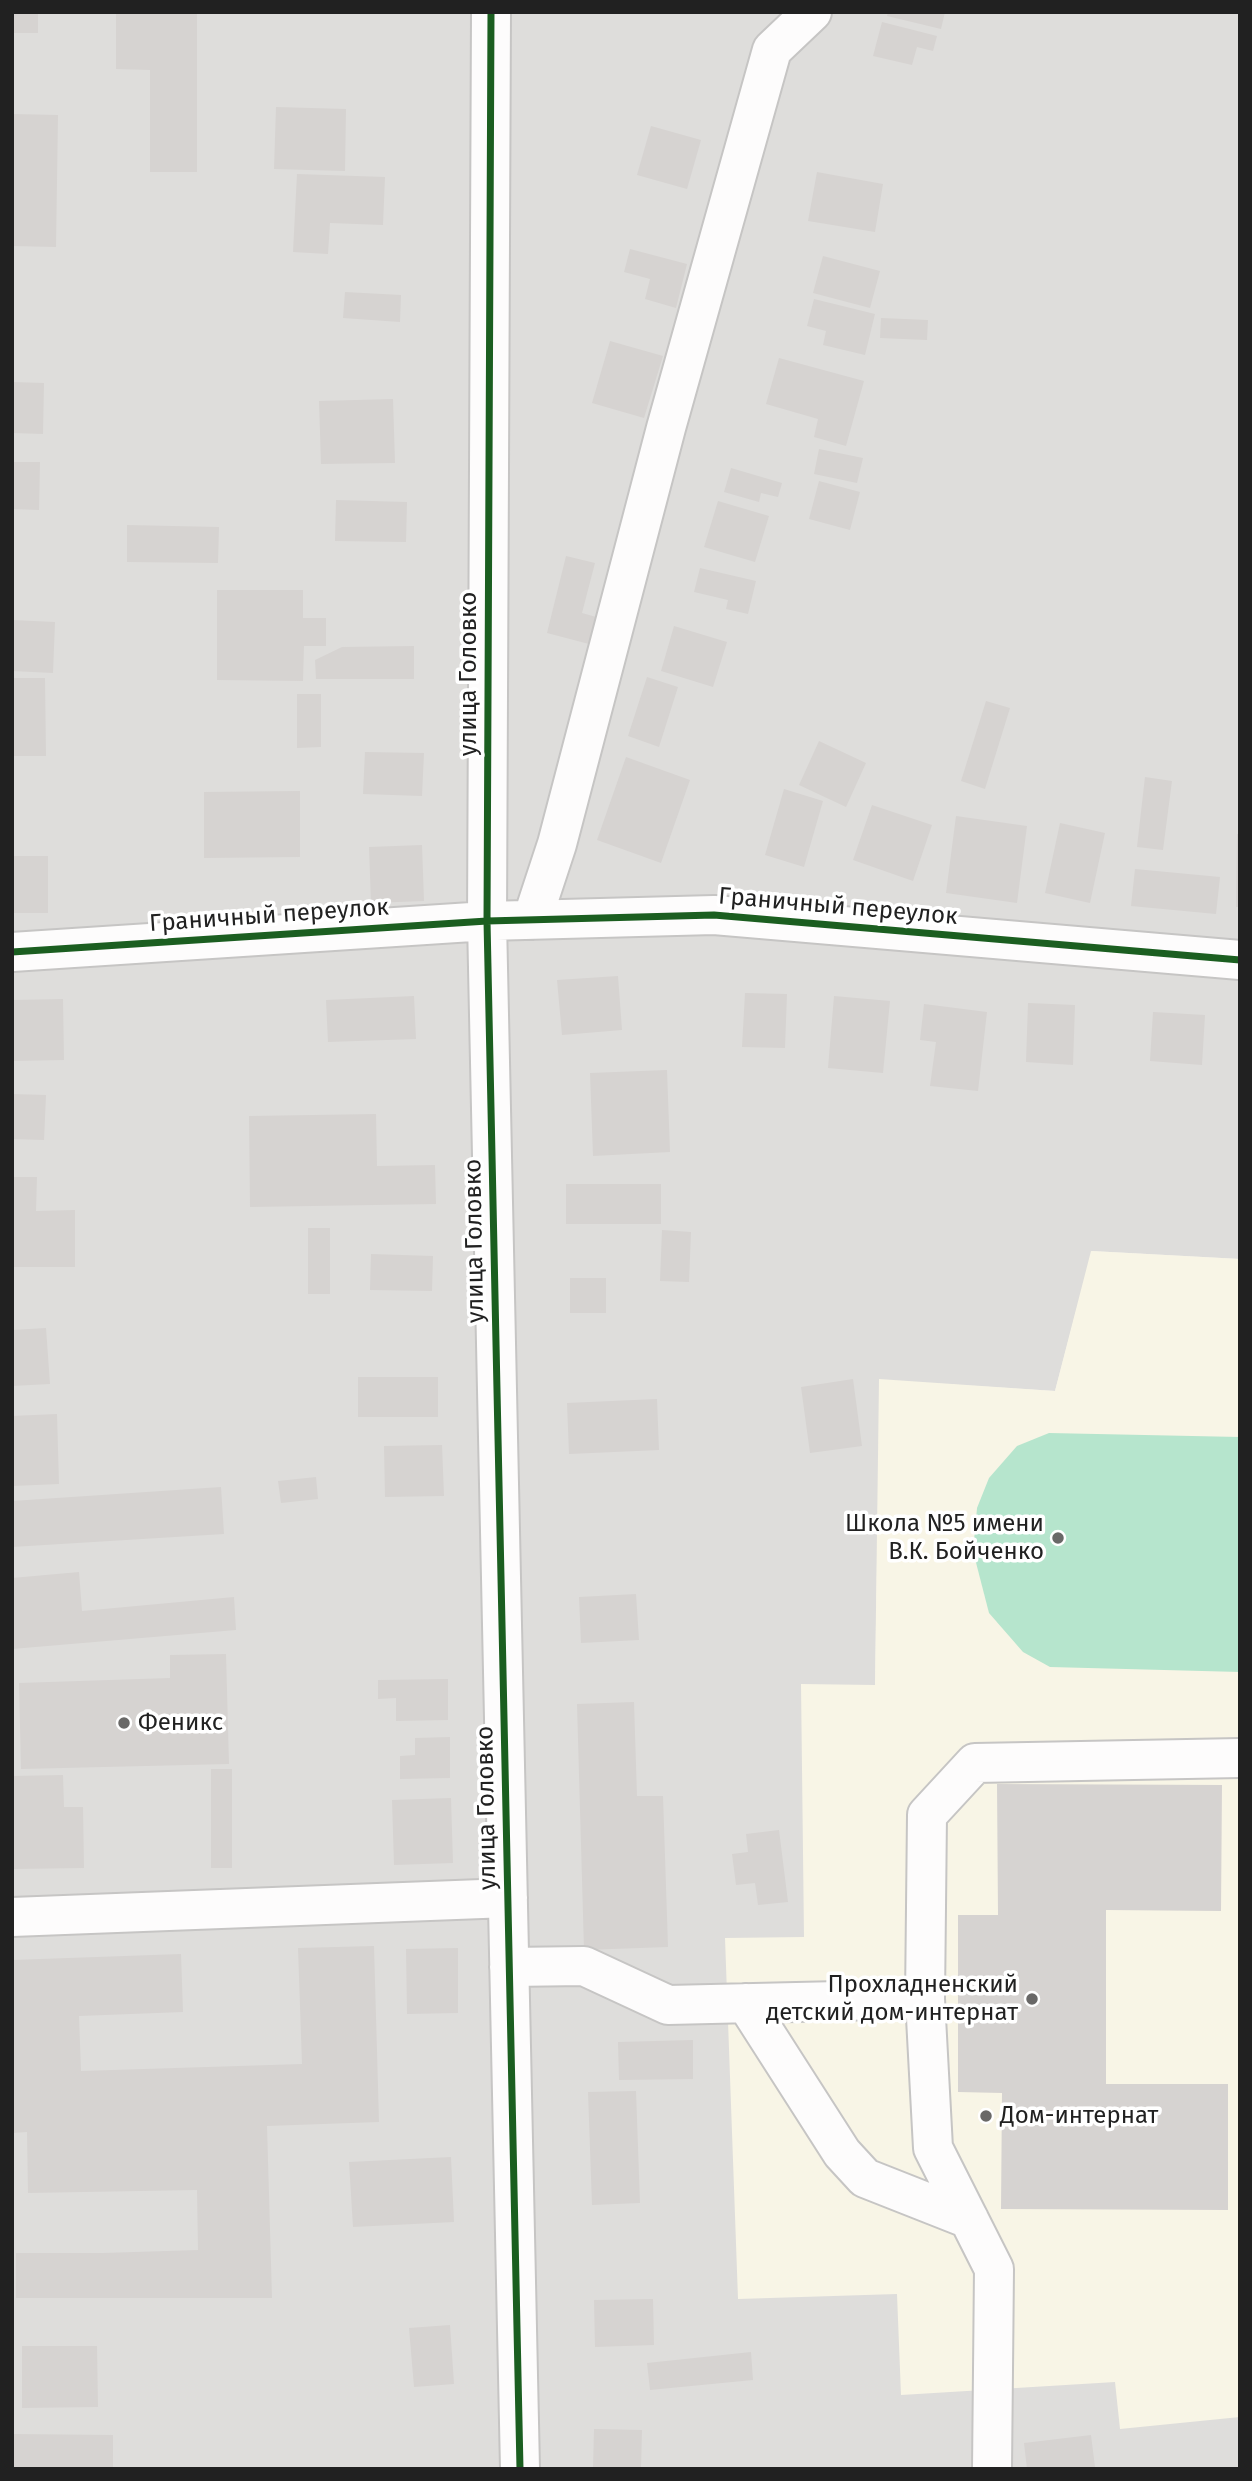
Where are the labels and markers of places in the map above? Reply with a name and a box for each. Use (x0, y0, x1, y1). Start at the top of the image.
place label: Школа №5 имени В.К. Бойченко (845, 1510, 1044, 1566)
marker: Школа №5 имени В.К. Бойченко (1050, 1530, 1066, 1546)
place label: Феникс (138, 1709, 223, 1737)
marker: Феникс (116, 1715, 132, 1731)
place label: Прохладненский детский дом-интернат (766, 1971, 1018, 2027)
marker: Прохладненский детский дом-интернат (1024, 1991, 1040, 2007)
place label: Дом-интернат (1000, 2102, 1158, 2130)
marker: Дом-интернат (978, 2108, 994, 2124)

